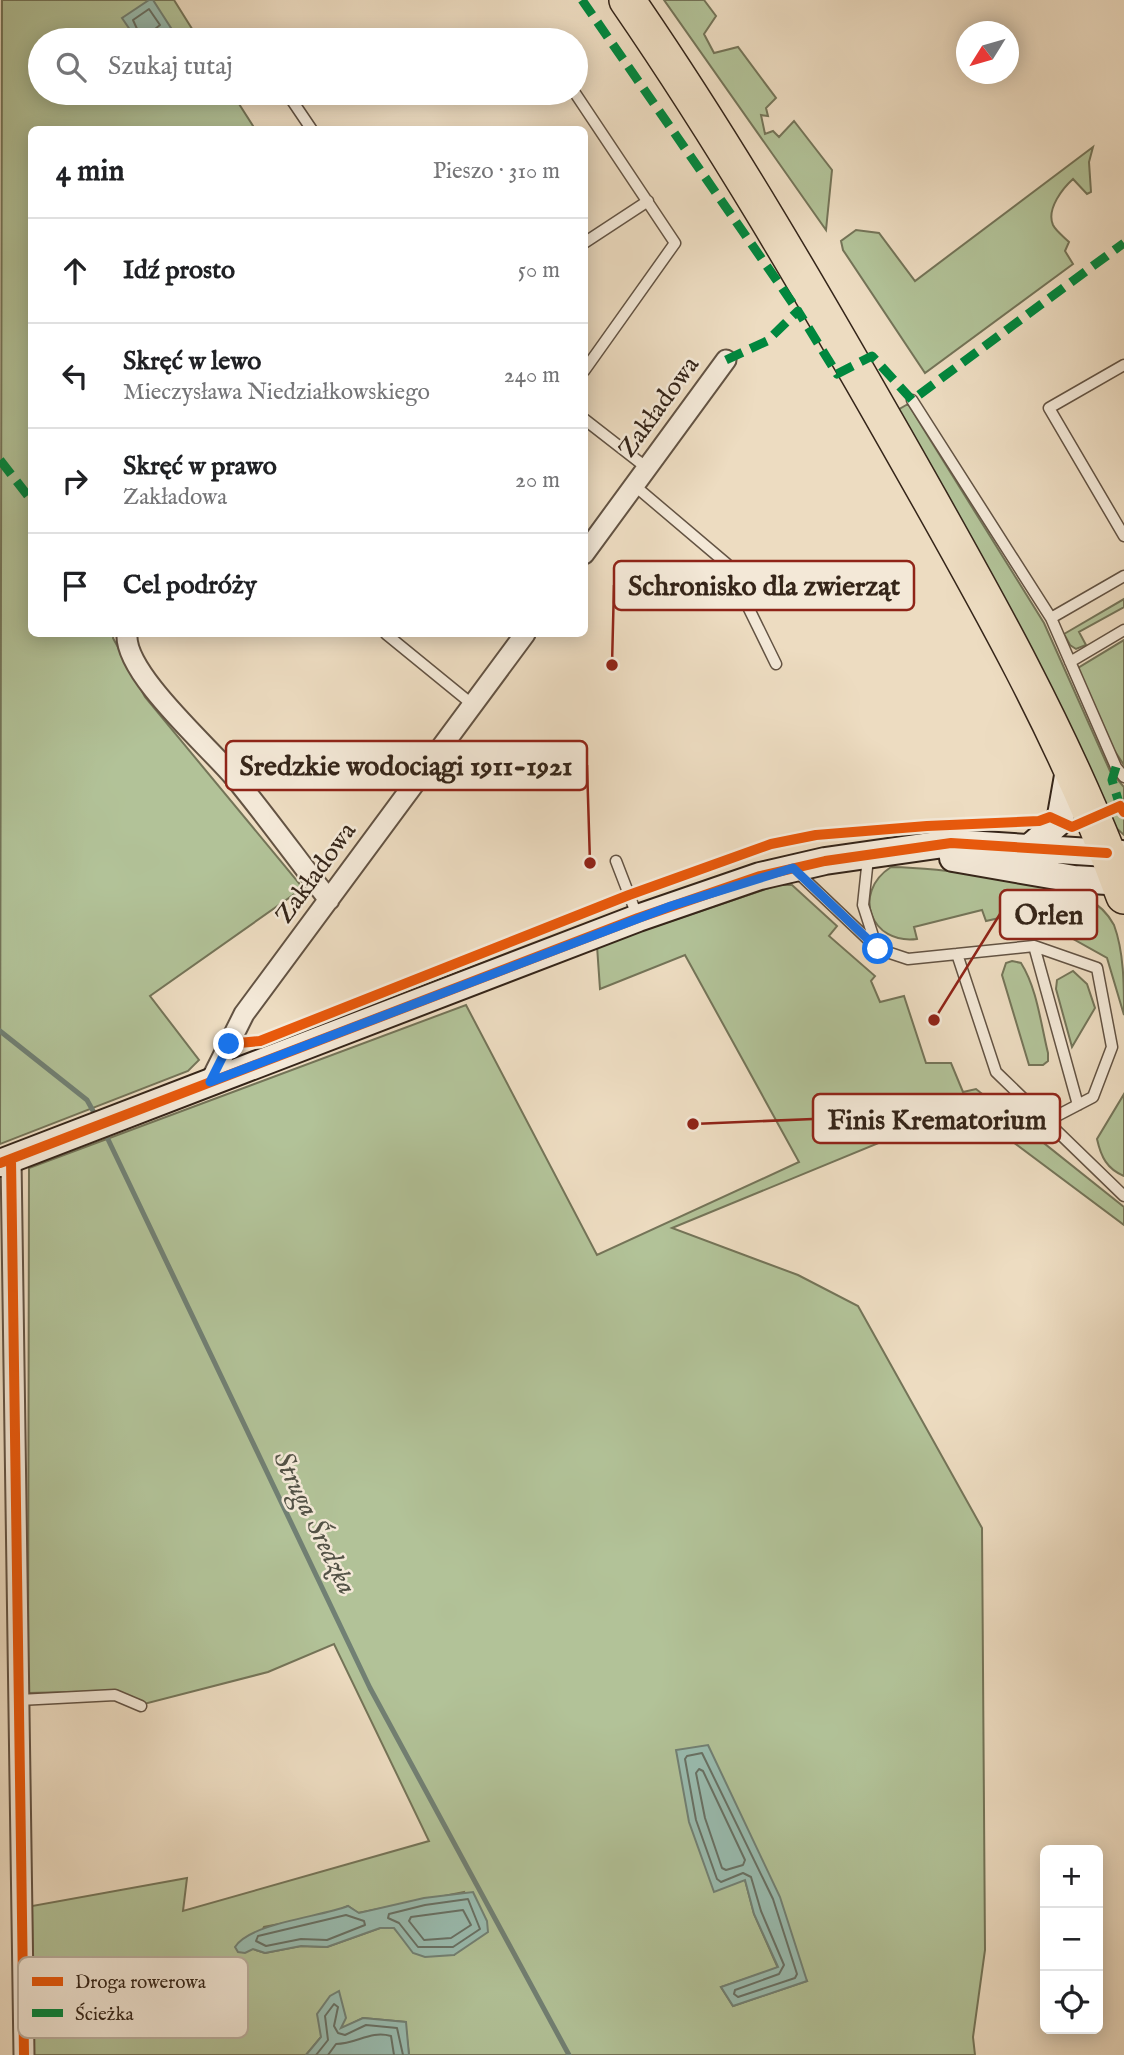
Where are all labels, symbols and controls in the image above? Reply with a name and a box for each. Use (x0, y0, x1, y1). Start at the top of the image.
north arrow (956, 21, 1019, 84)
search box (28, 28, 588, 105)
icon: search (52, 48, 90, 86)
text: Szukaj tutaj (108, 50, 233, 83)
text: 4 min (56, 153, 124, 191)
text: Pieszo · 310 m (433, 157, 560, 186)
icon: ahead (56, 252, 94, 290)
text: Idź prosto (123, 254, 235, 287)
text: 50 m (518, 256, 560, 285)
text: Skręć w lewo (123, 345, 261, 378)
street label: Zakładowa (611, 349, 707, 464)
icon: left (56, 357, 94, 395)
text: 240 m (504, 361, 560, 390)
text: Mieczysława Niedziałkowskiego (123, 378, 430, 407)
text: Skręć w prawo (123, 450, 277, 483)
icon: right (56, 462, 94, 500)
text: 20 m (515, 466, 560, 495)
text: Zakładowa (123, 483, 227, 512)
callout: Schronisko dla zwierząt (614, 561, 914, 610)
icon: arrive (56, 567, 94, 605)
text: Cel podróży (123, 569, 257, 602)
text: Schronisko dla zwierząt (628, 570, 900, 605)
callout: Sredzkie wodociągi 1911-1921 (226, 741, 587, 790)
text: Sredzkie wodociągi 1911-1921 (239, 750, 573, 785)
street label: Zakładowa (268, 815, 364, 930)
callout: Orlen (1000, 890, 1097, 939)
text: Orlen (1015, 899, 1083, 934)
route start (862, 933, 893, 964)
route end (213, 1028, 244, 1059)
callout: Finis Krematorium (813, 1094, 1060, 1143)
text: Finis Krematorium (827, 1104, 1047, 1139)
water label: Struga Średzka (264, 1445, 365, 1601)
map controls (1040, 1845, 1103, 2034)
button: + (1040, 1845, 1103, 1908)
button: − (1040, 1908, 1103, 1971)
legend (18, 1957, 248, 2038)
text: Droga rowerowa (75, 1971, 207, 1995)
button: locate (1040, 1971, 1103, 2034)
text: Ścieżka (75, 2002, 135, 2027)

